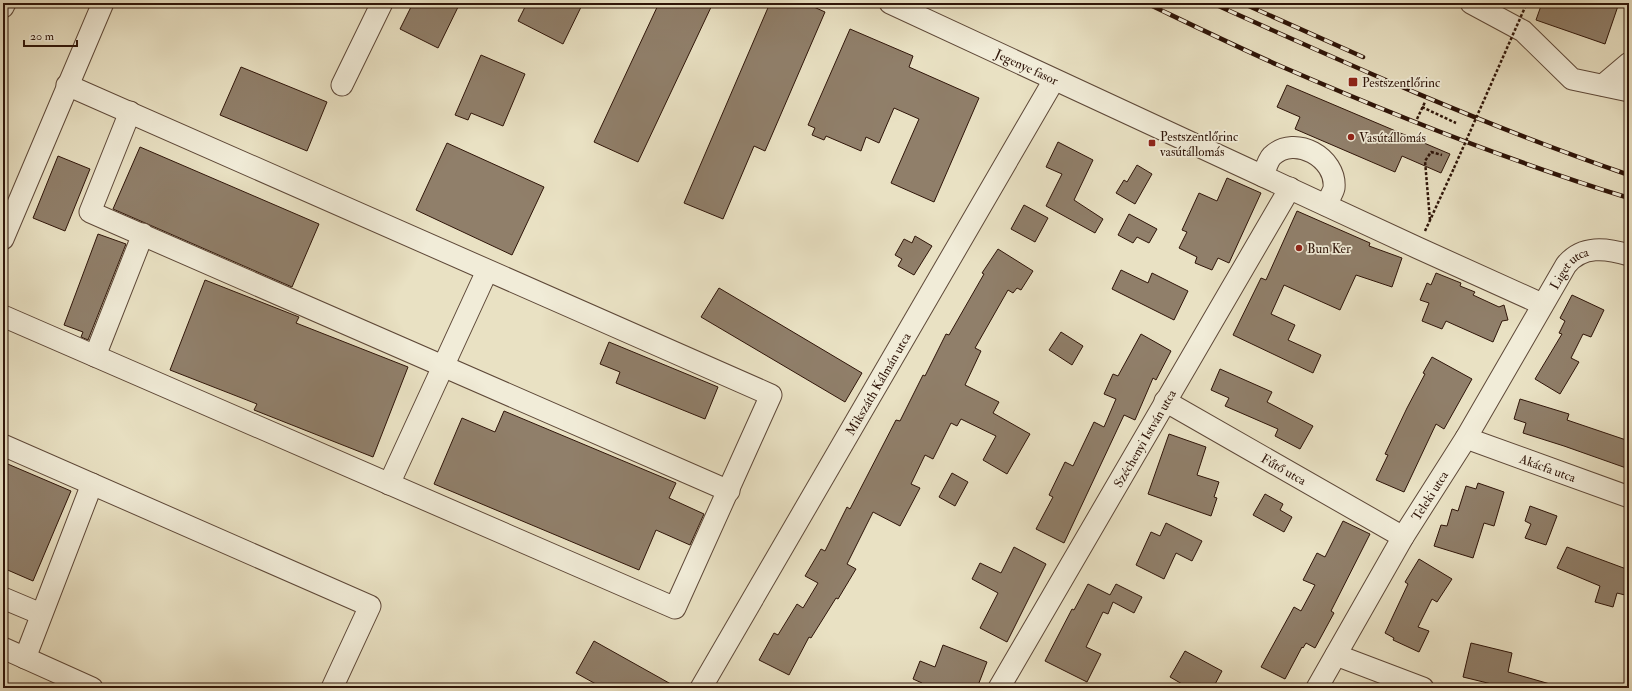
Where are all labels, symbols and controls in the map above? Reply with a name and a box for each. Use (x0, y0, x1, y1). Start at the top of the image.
scale bar (24, 22, 77, 48)
text: 20 m (30, 29, 55, 44)
street label: Jegenye fasor (991, 46, 1061, 89)
place label: Pestszentlőrinc (1362, 75, 1440, 91)
marker: Pestszentlőrinc (1347, 76, 1359, 88)
place label: Pestszentlőrinc vasútállomás (1159, 129, 1238, 160)
place label: Vasútállomás (1359, 130, 1426, 146)
marker: Vasútállomás (1346, 132, 1356, 142)
marker: Pestszentlőrinc vasútállomás (1147, 138, 1157, 148)
place label: Bun Ker (1307, 241, 1351, 257)
marker: Bun Ker (1294, 243, 1304, 253)
street label: Liget utca (1547, 244, 1591, 292)
street label: Mikszáth Kálmán utca (842, 329, 915, 438)
street label: Széchenyi István utca (1110, 386, 1180, 491)
street label: Fűtő utca (1258, 451, 1309, 489)
street label: Akácfa utca (1516, 451, 1578, 486)
street label: Teleki utca (1408, 467, 1452, 524)

